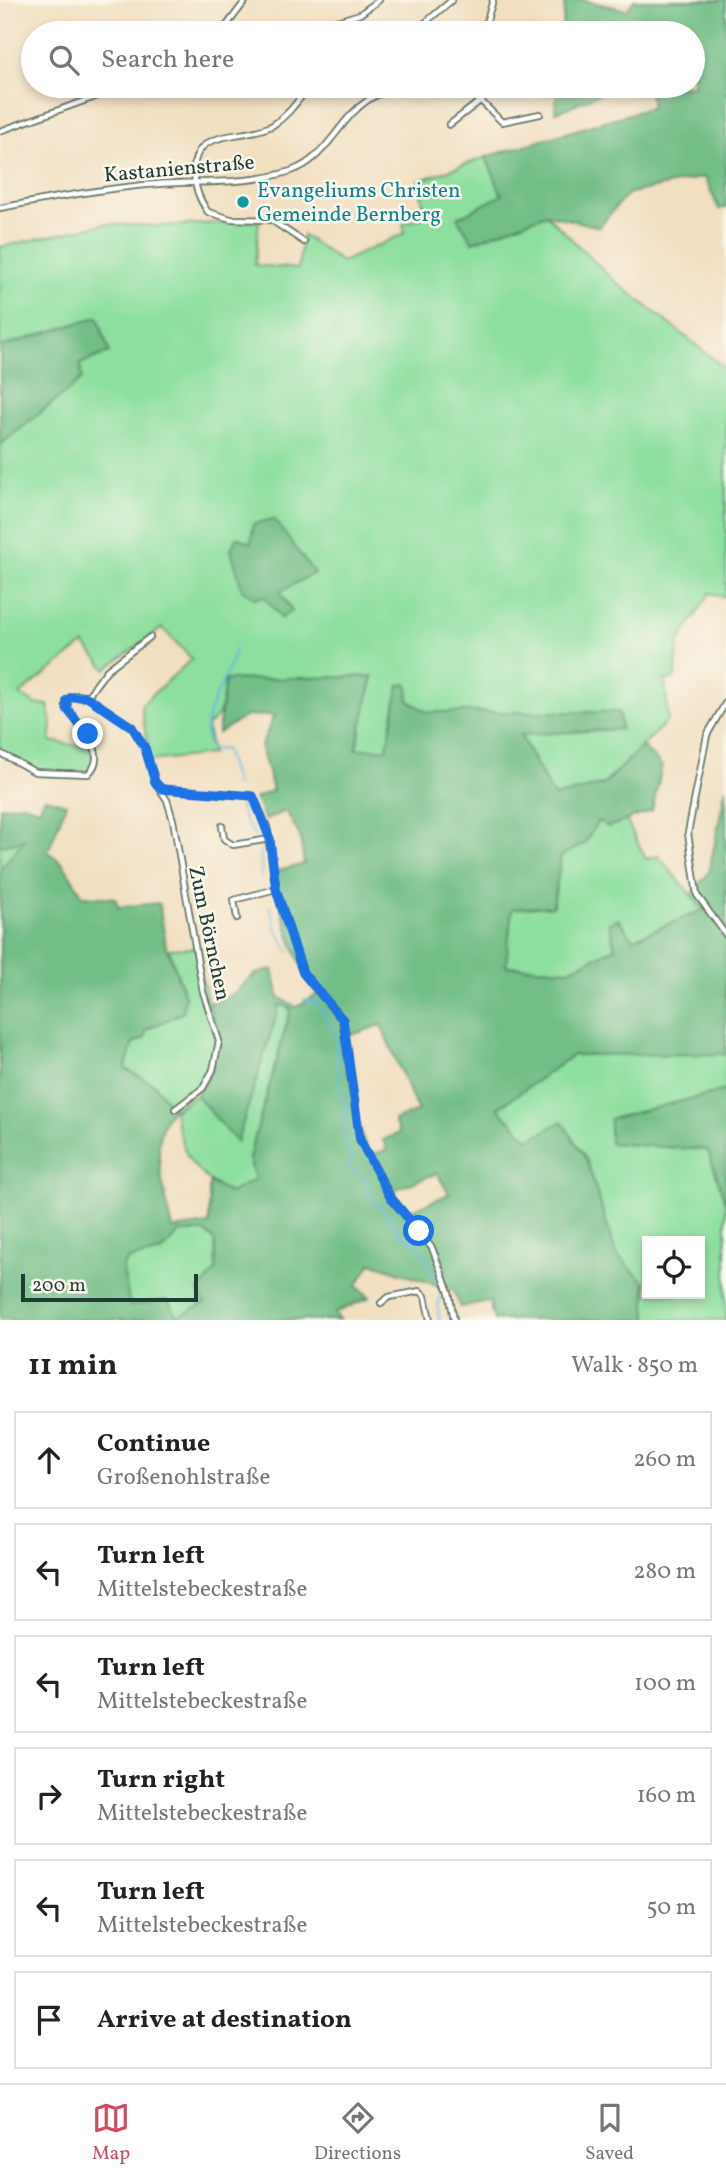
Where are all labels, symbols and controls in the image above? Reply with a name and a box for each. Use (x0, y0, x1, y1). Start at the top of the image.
search box (21, 21, 705, 98)
icon: search (45, 41, 83, 79)
text: Search here (101, 42, 234, 78)
street label: Kastanienstraße (103, 148, 256, 191)
place label: Evangeliums Christen Gemeinde Bernberg (257, 177, 461, 230)
marker: Evangeliums Christen Gemeinde Bernberg (235, 194, 251, 210)
route end (72, 718, 103, 749)
street label: Zum Börnchen (180, 863, 237, 1003)
route start (403, 1215, 434, 1246)
map controls (642, 1236, 705, 1299)
button: locate (642, 1236, 705, 1299)
scale bar (21, 1271, 198, 1303)
text: 200 m (32, 1273, 86, 1299)
text: 11 min (28, 1345, 118, 1387)
text: Walk · 850 m (571, 1350, 698, 1382)
text: Continue (97, 1426, 210, 1462)
icon: ahead (30, 1441, 68, 1479)
text: 260 m (633, 1444, 696, 1476)
text: Großenohlstraße (97, 1462, 270, 1494)
text: Turn left (97, 1538, 205, 1574)
icon: left (30, 1553, 68, 1591)
text: 280 m (633, 1556, 696, 1588)
text: Mittelstebeckestraße (97, 1574, 307, 1606)
text: Turn left (97, 1650, 205, 1686)
icon: left (30, 1665, 68, 1703)
text: 100 m (634, 1668, 696, 1700)
text: Mittelstebeckestraße (97, 1686, 307, 1718)
text: Turn right (97, 1762, 225, 1798)
icon: right (30, 1777, 68, 1815)
text: 160 m (637, 1780, 696, 1812)
text: Mittelstebeckestraße (97, 1798, 307, 1830)
text: Turn left (97, 1874, 205, 1910)
icon: left (30, 1889, 68, 1927)
text: 50 m (647, 1892, 696, 1924)
text: Mittelstebeckestraße (97, 1910, 307, 1942)
icon: arrive (30, 2001, 68, 2039)
text: Arrive at destination (97, 2002, 352, 2038)
tab: Map (92, 2099, 130, 2167)
tab: Directions (314, 2099, 401, 2167)
tab: Saved (585, 2099, 634, 2167)

